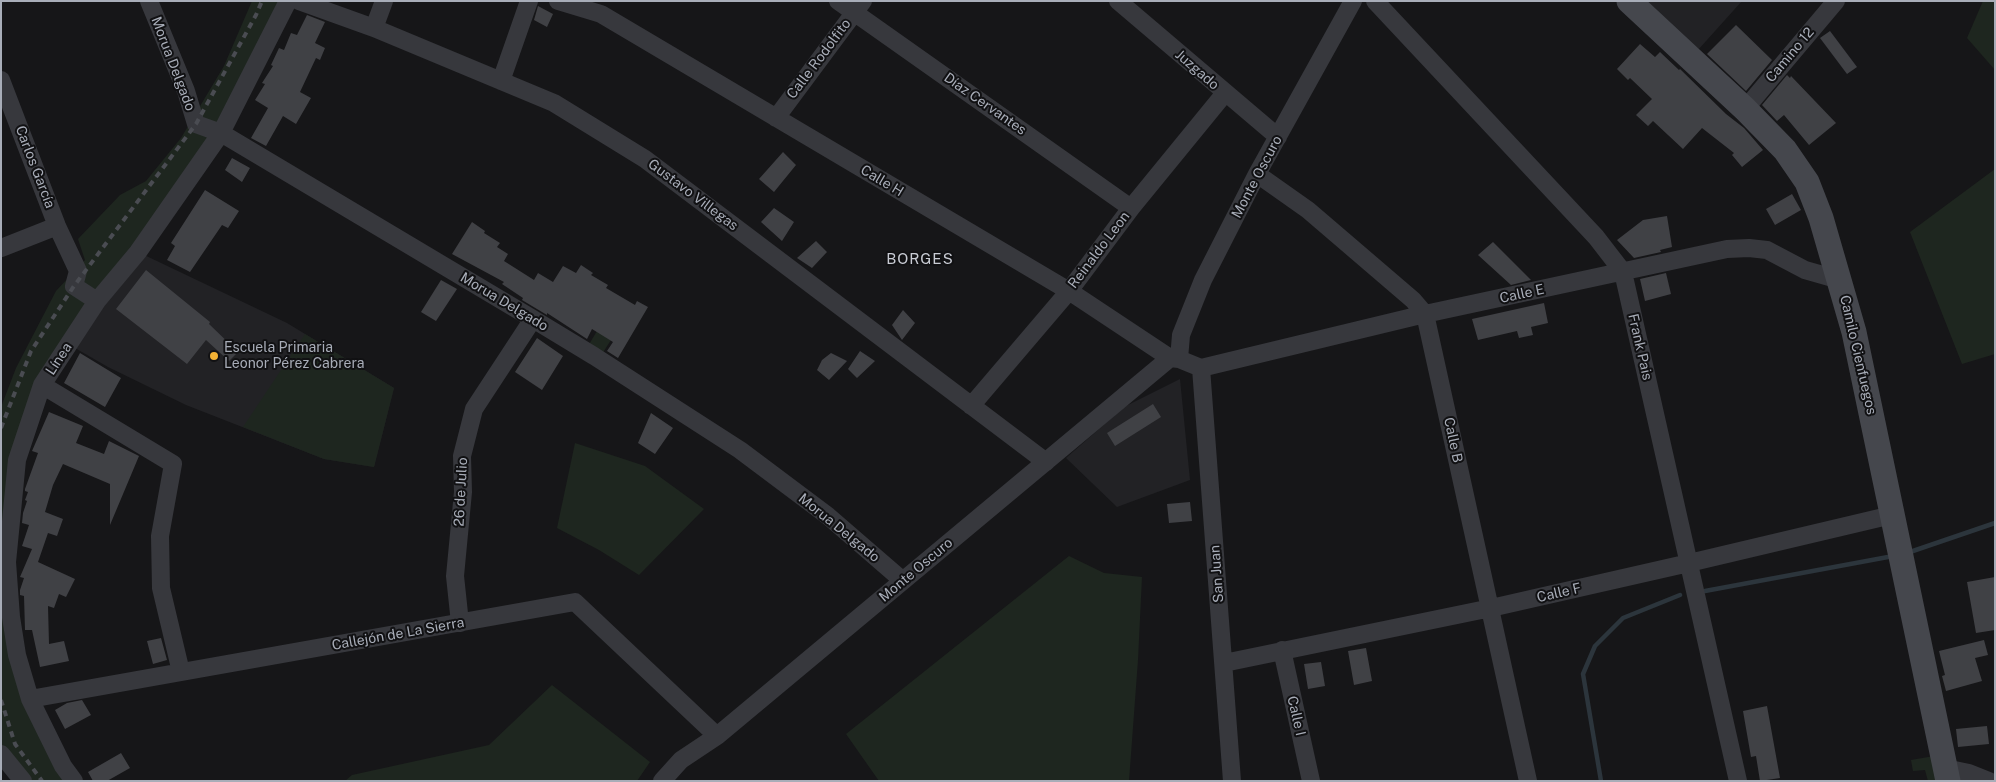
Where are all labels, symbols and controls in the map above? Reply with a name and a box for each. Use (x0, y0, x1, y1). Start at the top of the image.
street label: Morua Delgado (147, 15, 199, 113)
street label: Calle Rodolfito (783, 16, 855, 102)
street label: Camino 12 (1762, 24, 1818, 86)
street label: Juzgado (1172, 46, 1222, 94)
street label: Díaz Cervantes (941, 69, 1029, 139)
street label: Carlos García (12, 123, 58, 211)
street label: Monte Oscuro (1228, 133, 1286, 221)
street label: Gustavo Villegas (645, 156, 741, 234)
street label: Calle H (857, 162, 907, 200)
street label: Reinaldo Leon (1065, 208, 1133, 292)
district label: BORGES (886, 250, 954, 268)
street label: Morua Delgado (457, 269, 551, 335)
street label: Calle E (1498, 281, 1546, 307)
street label: Camilo Cienfuegos (1836, 294, 1880, 416)
street label: Frank Pais (1624, 312, 1656, 382)
street label: Línea (42, 340, 76, 378)
place label: Escuela Primaria Leonor Pérez Cabrera (224, 340, 364, 372)
marker: Escuela Primaria Leonor Pérez Cabrera (208, 350, 220, 362)
street label: Calle B (1440, 416, 1466, 464)
street label: 26 de Julio (451, 457, 471, 527)
street label: Morua Delgado (795, 490, 883, 566)
street label: Monte Oscuro (876, 534, 956, 606)
street label: San Juan (1207, 545, 1227, 603)
street label: Calle F (1535, 580, 1583, 606)
street label: Callejón de La Sierra (331, 614, 465, 654)
street label: Calle I (1283, 694, 1309, 738)

